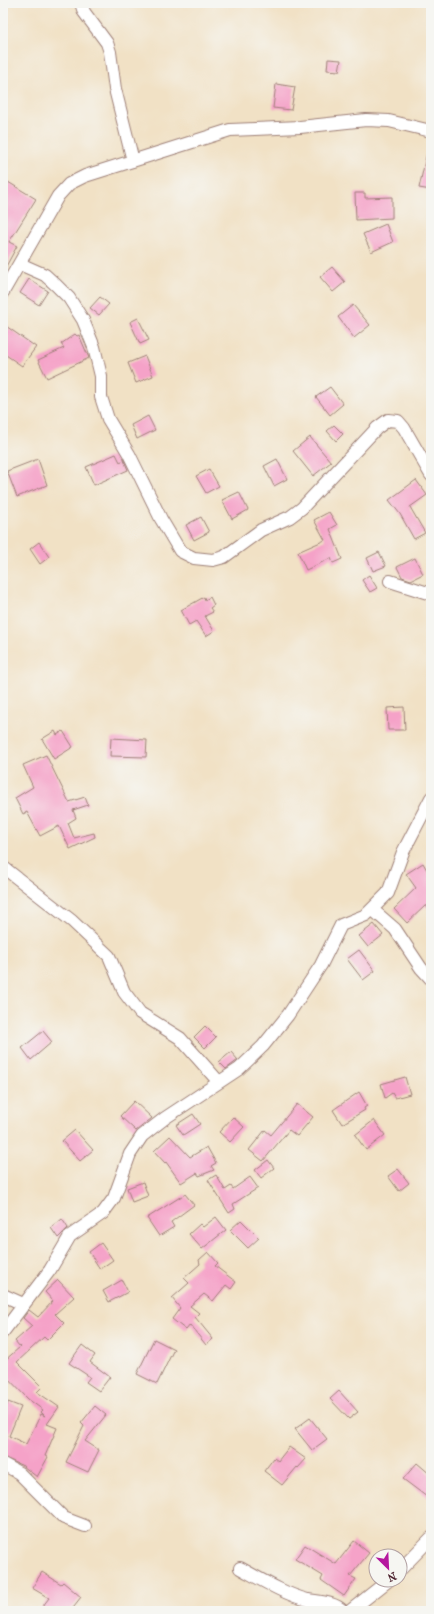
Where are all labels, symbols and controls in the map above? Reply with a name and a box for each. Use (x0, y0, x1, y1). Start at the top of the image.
north arrow (368, 1548, 408, 1588)
text: N (385, 1569, 398, 1585)

